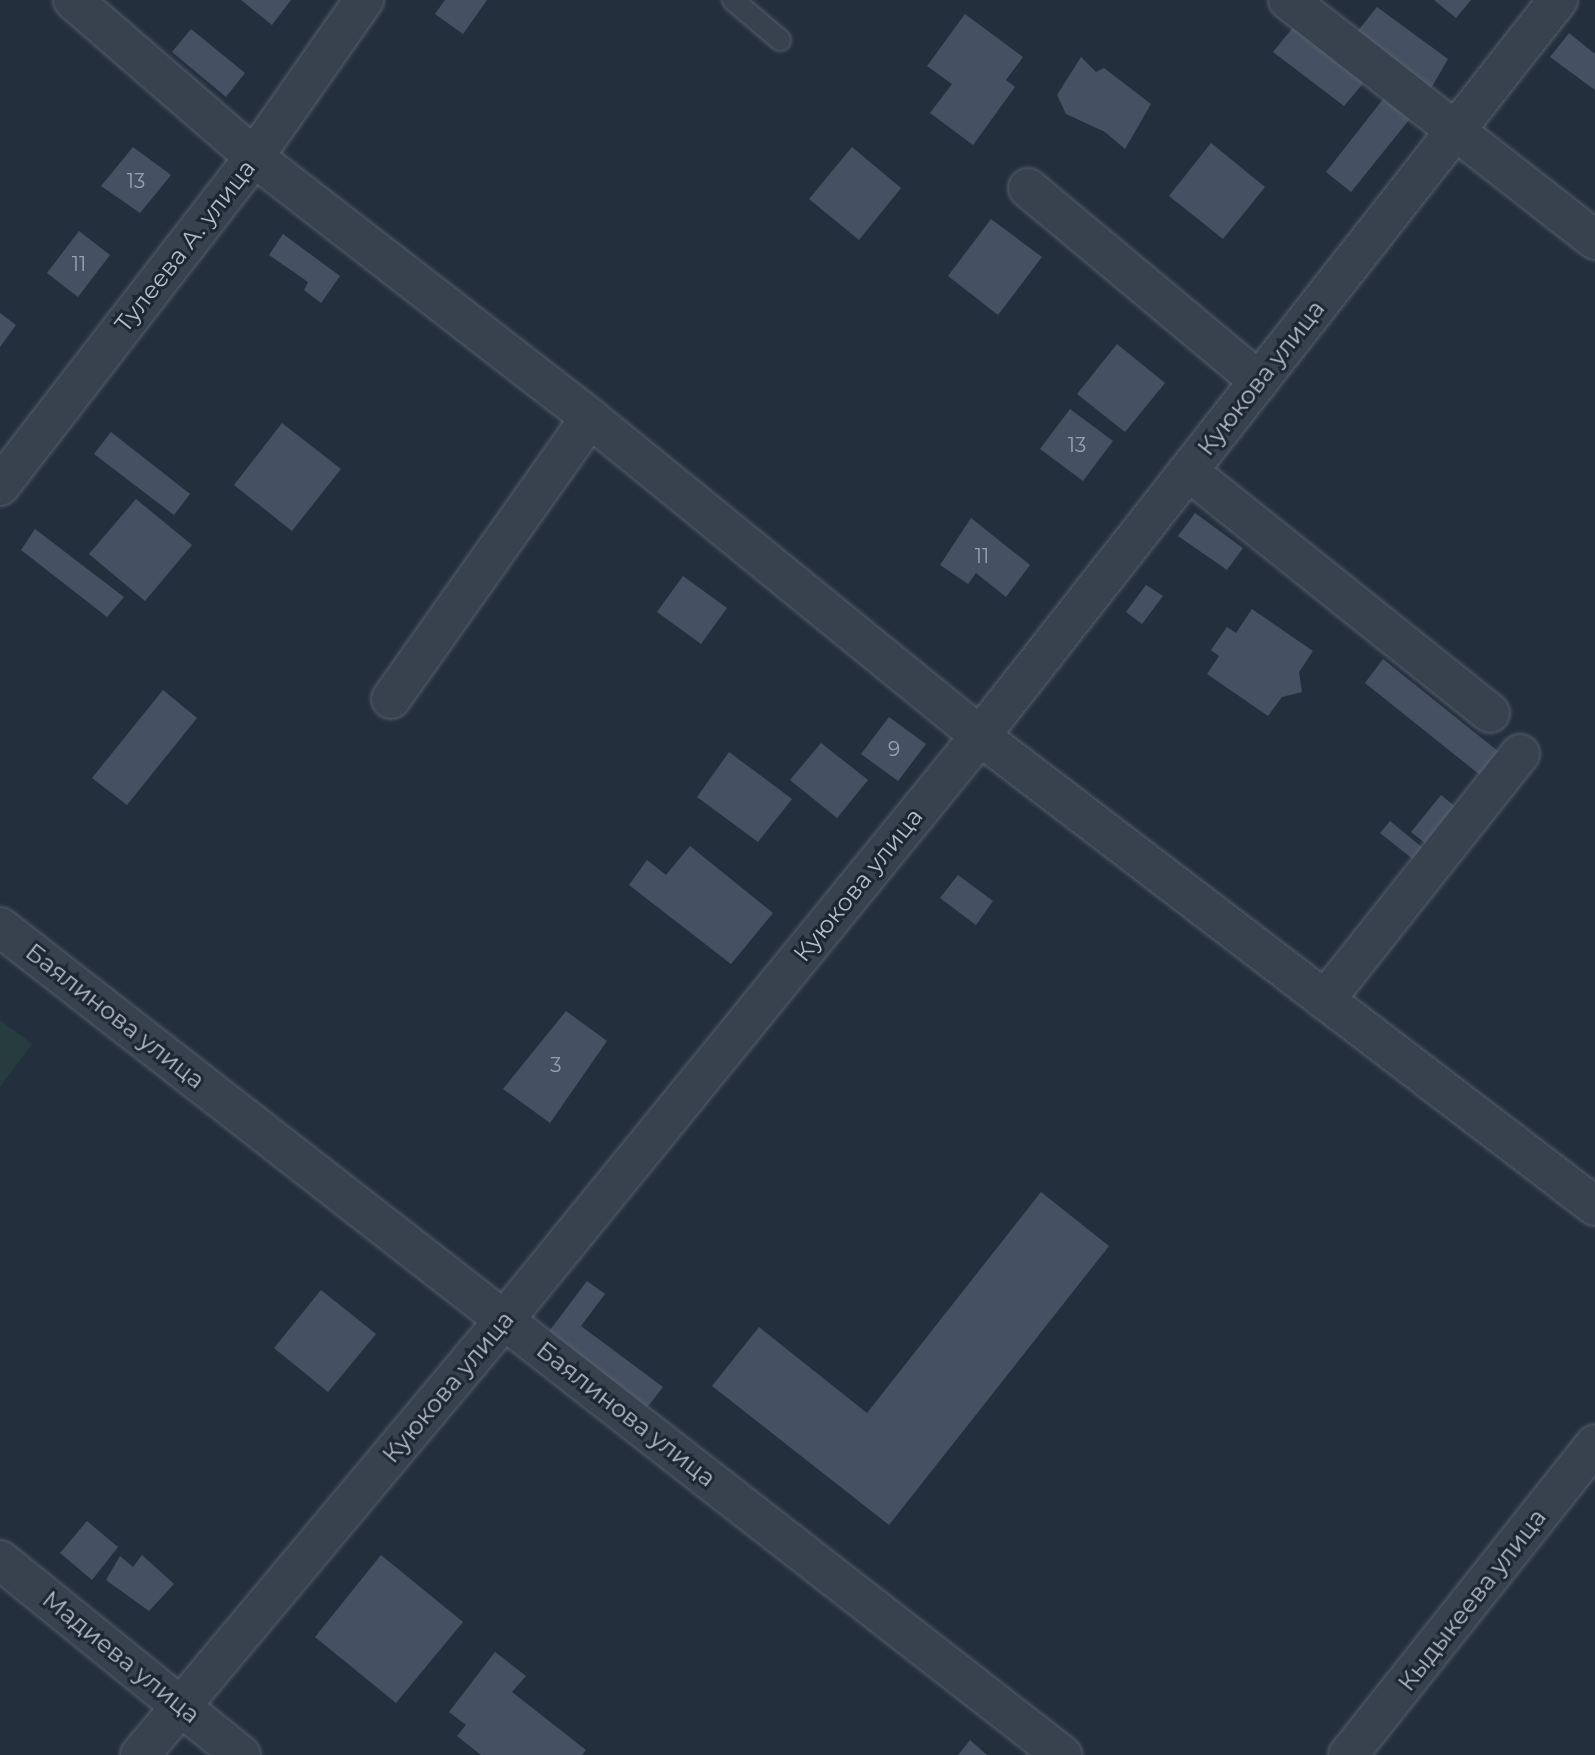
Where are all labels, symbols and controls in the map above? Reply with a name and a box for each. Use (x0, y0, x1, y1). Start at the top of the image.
street label: Тулеева А. улица (109, 154, 261, 338)
house number: 13 (127, 169, 145, 193)
house number: 11 (72, 252, 86, 276)
street label: Куюкова улица (1191, 295, 1331, 461)
house number: 13 (1068, 433, 1086, 457)
house number: 11 (975, 544, 989, 568)
house number: 9 (888, 737, 900, 761)
street label: Куюкова улица (787, 803, 929, 967)
street label: Баялинова улица (20, 937, 210, 1095)
house number: 3 (550, 1053, 562, 1077)
street label: Куюкова улица (376, 1305, 520, 1469)
street label: Баялинова улица (531, 1335, 721, 1493)
street label: Кыдыкеева улица (1392, 1503, 1552, 1697)
street label: Мадиева улица (37, 1585, 205, 1729)

